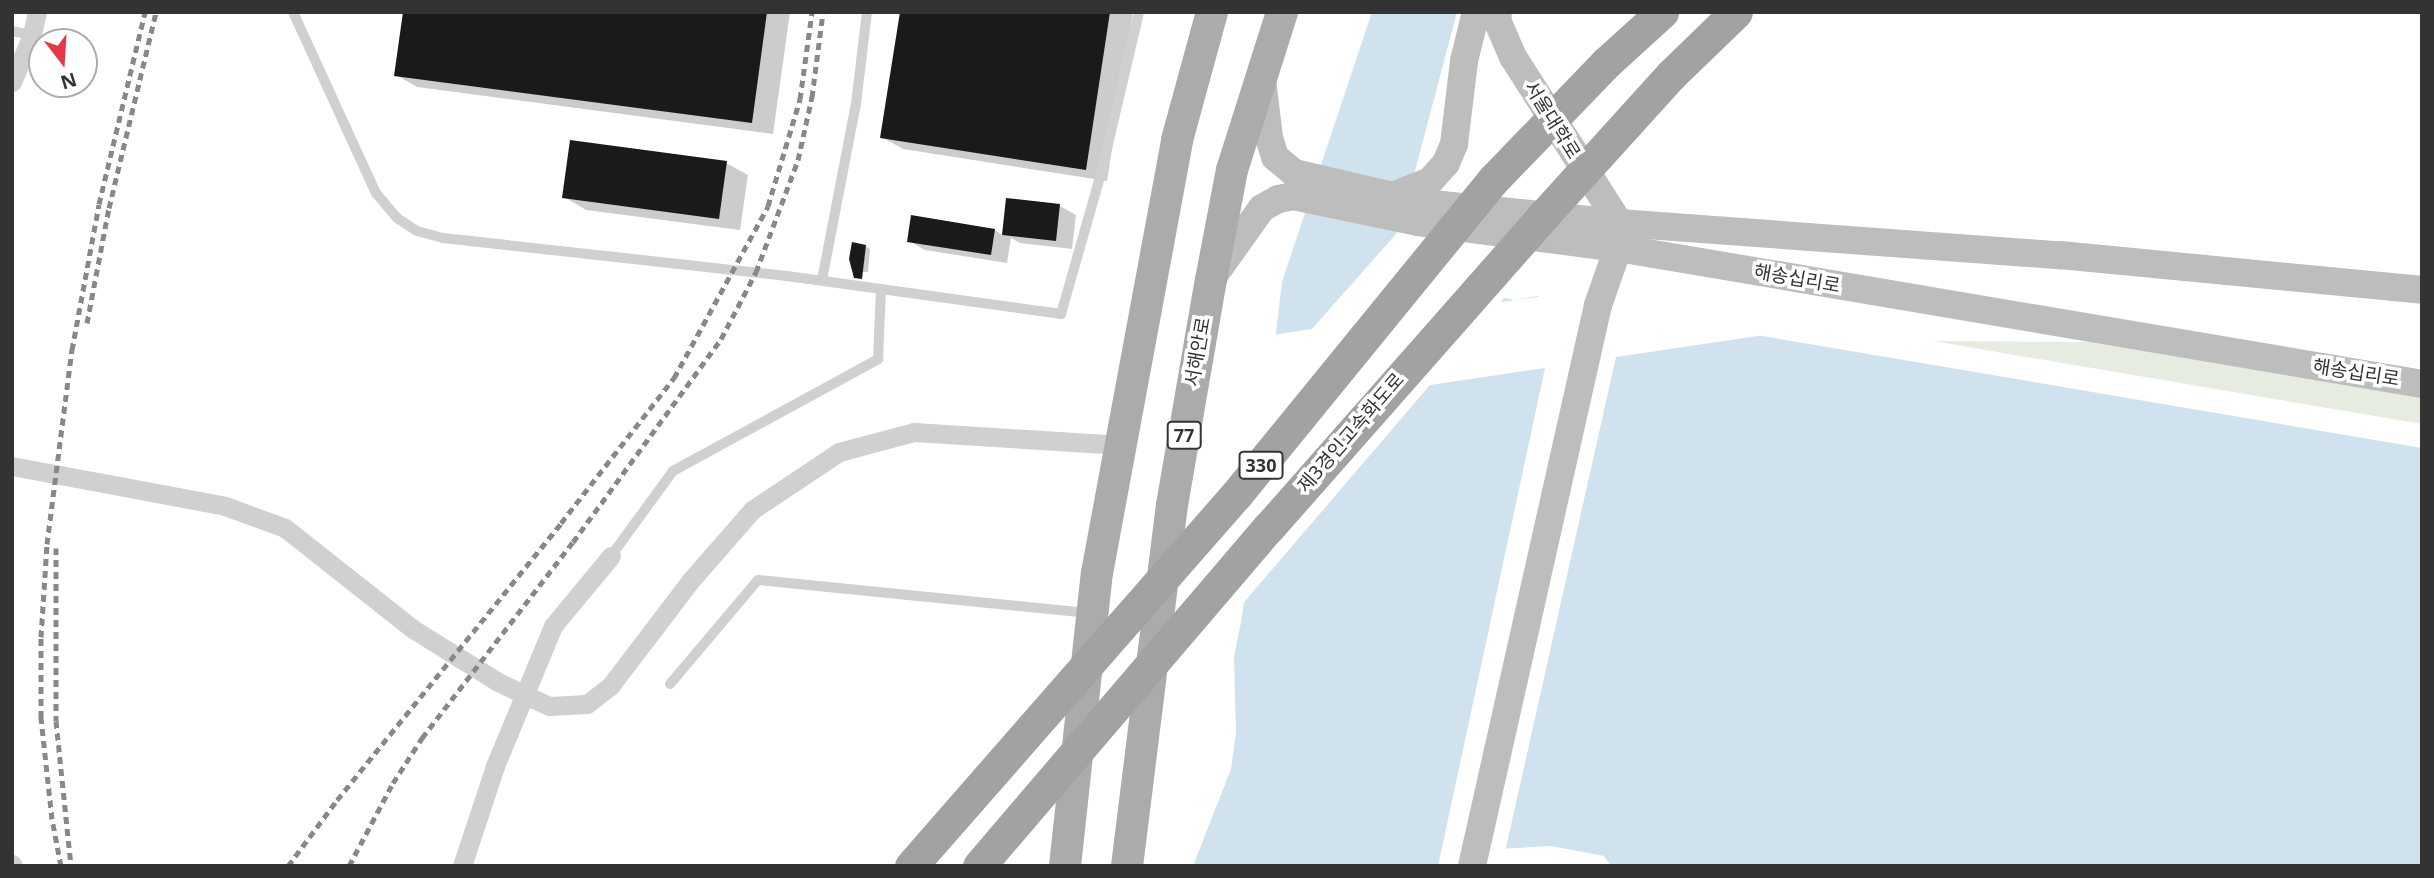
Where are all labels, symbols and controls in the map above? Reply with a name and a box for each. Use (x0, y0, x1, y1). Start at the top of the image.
north arrow (28, 28, 98, 98)
text: N (57, 66, 80, 96)
street label: 서울대학로 (1519, 77, 1585, 163)
street label: 해송십리로 (1752, 260, 1842, 298)
street label: 서해안로 (1181, 316, 1215, 388)
street label: 해송십리로 (2311, 355, 2401, 391)
street label: 제3경인고속화도로 (1293, 369, 1409, 497)
road number: 77 (1166, 421, 1202, 450)
road number: 330 (1238, 450, 1284, 480)

